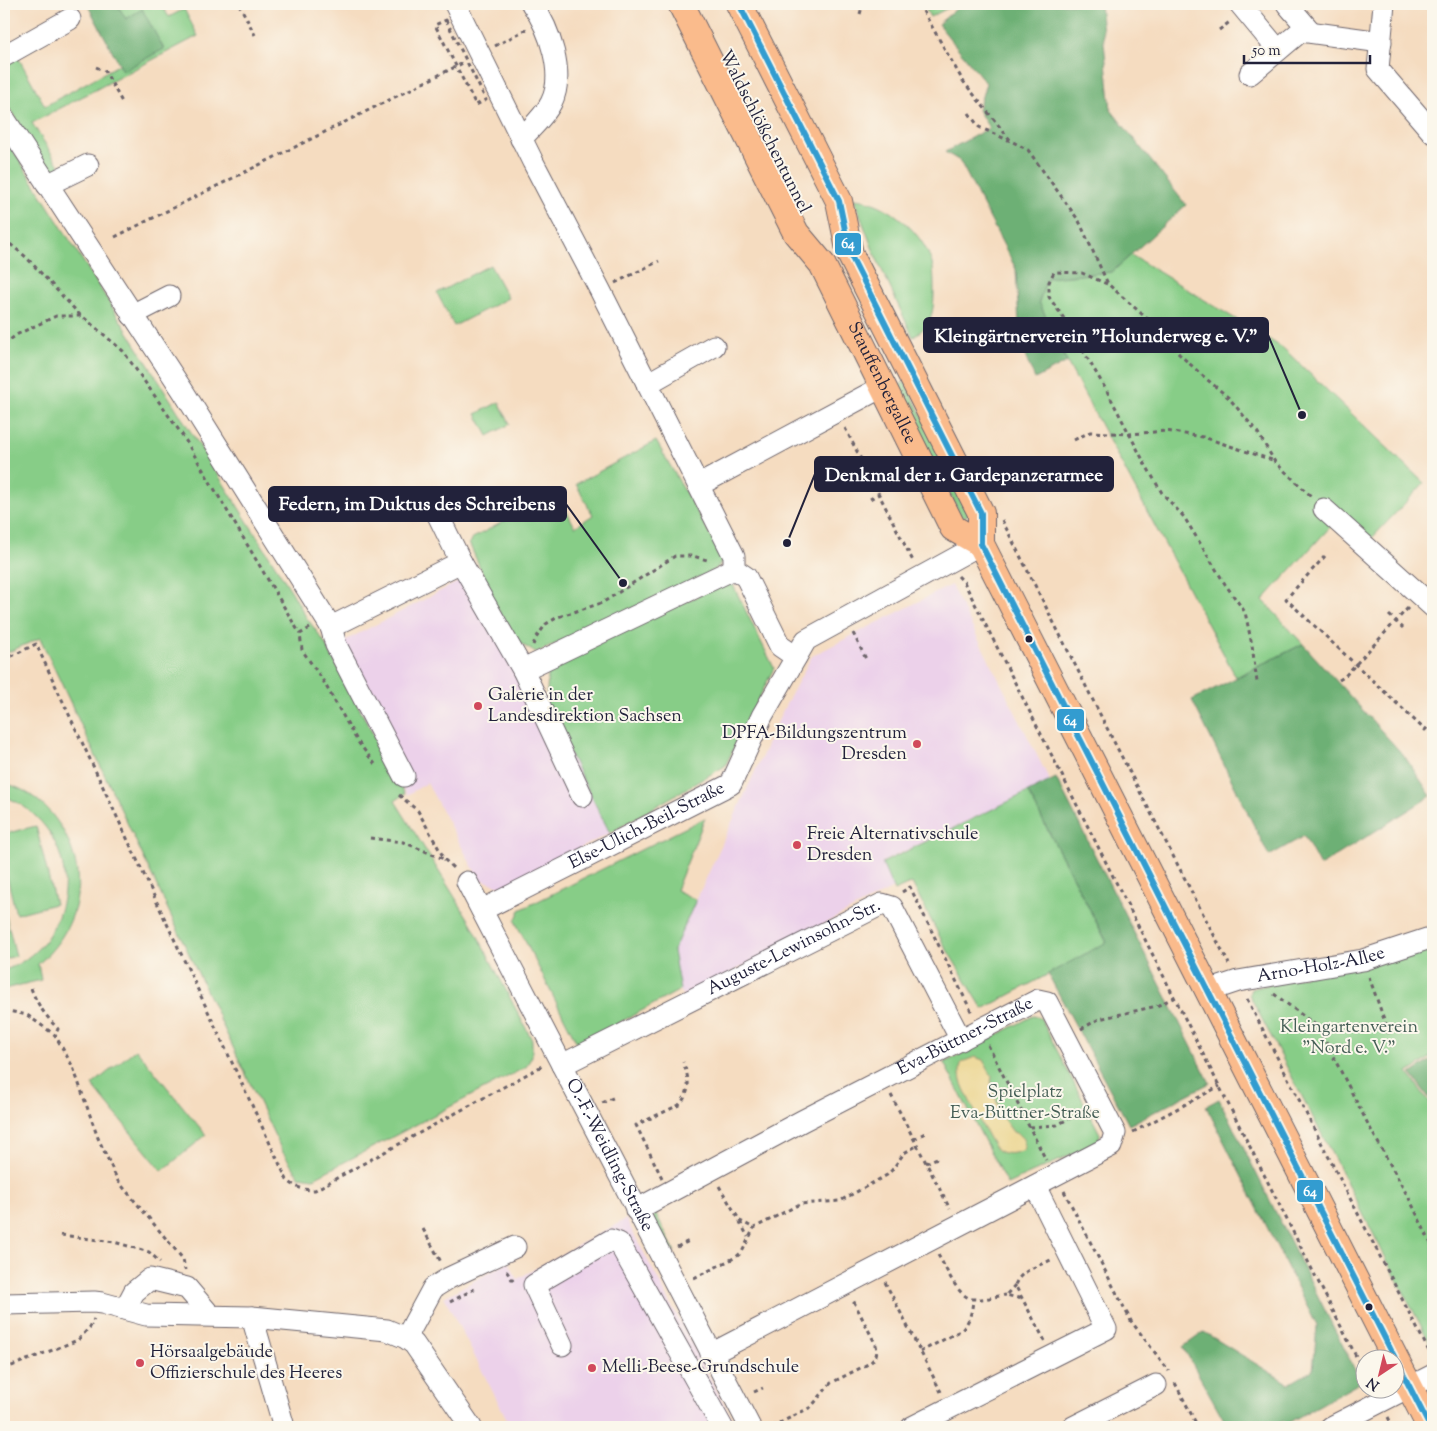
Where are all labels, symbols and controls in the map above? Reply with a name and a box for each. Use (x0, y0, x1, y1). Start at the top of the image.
scale bar (1244, 32, 1371, 64)
text: 50 m (1251, 41, 1281, 62)
street label: Waldschlößchentunnel (711, 46, 817, 218)
line badge: 64 (834, 232, 862, 256)
text: 64 (841, 235, 855, 255)
street label: Stauffenbergallee (840, 318, 923, 449)
callout: Kleingärtnerverein "Holunderweg e. V." (924, 318, 1268, 352)
text: Kleingärtnerverein "Holunderweg e. V." (934, 324, 1258, 351)
callout: Denkmal der 1. Gardepanzerarmee (815, 457, 1113, 491)
text: Denkmal der 1. Gardepanzerarmee (825, 463, 1103, 490)
callout: Federn, im Duktus des Schreibens (269, 487, 566, 521)
text: Federn, im Duktus des Schreibens (279, 492, 556, 519)
unlabelled marker (1024, 634, 1034, 644)
place label: Galerie in der Landesdirektion Sachsen (488, 683, 682, 730)
marker: Galerie in der Landesdirektion Sachsen (472, 700, 484, 712)
line badge: 64 (1056, 708, 1085, 732)
text: 64 (1063, 712, 1077, 732)
place label: DPFA-Bildungszentrum Dresden (722, 721, 907, 768)
marker: DPFA-Bildungszentrum Dresden (911, 738, 923, 750)
street label: Else-Ulich-Beil-Straße (564, 776, 730, 877)
place label: Freie Alternativschule Dresden (807, 822, 978, 869)
marker: Freie Alternativschule Dresden (791, 839, 803, 851)
street label: Auguste-Lewinsohn-Str. (703, 893, 886, 1003)
street label: Arno-Holz-Allee (1255, 941, 1388, 991)
street label: Eva-Büttner-Straße (893, 991, 1038, 1083)
park label: Kleingartenverein "Nord e. V." (1280, 1015, 1418, 1062)
street label: O.-F.-Weidling-Straße (558, 1074, 660, 1237)
park label: Spielplatz Eva-Büttner-Straße (950, 1080, 1100, 1127)
line badge: 64 (1296, 1179, 1324, 1203)
text: 64 (1303, 1183, 1317, 1203)
unlabelled marker (1364, 1302, 1374, 1312)
place label: Hörsaalgebäude Offizierschule des Heeres (150, 1340, 342, 1387)
north arrow (1354, 1348, 1404, 1398)
place label: Melli-Beese-Grundschule (602, 1355, 799, 1381)
marker: Hörsaalgebäude Offizierschule des Heeres (134, 1357, 146, 1369)
marker: Melli-Beese-Grundschule (586, 1362, 598, 1374)
text: N (1363, 1372, 1384, 1394)

